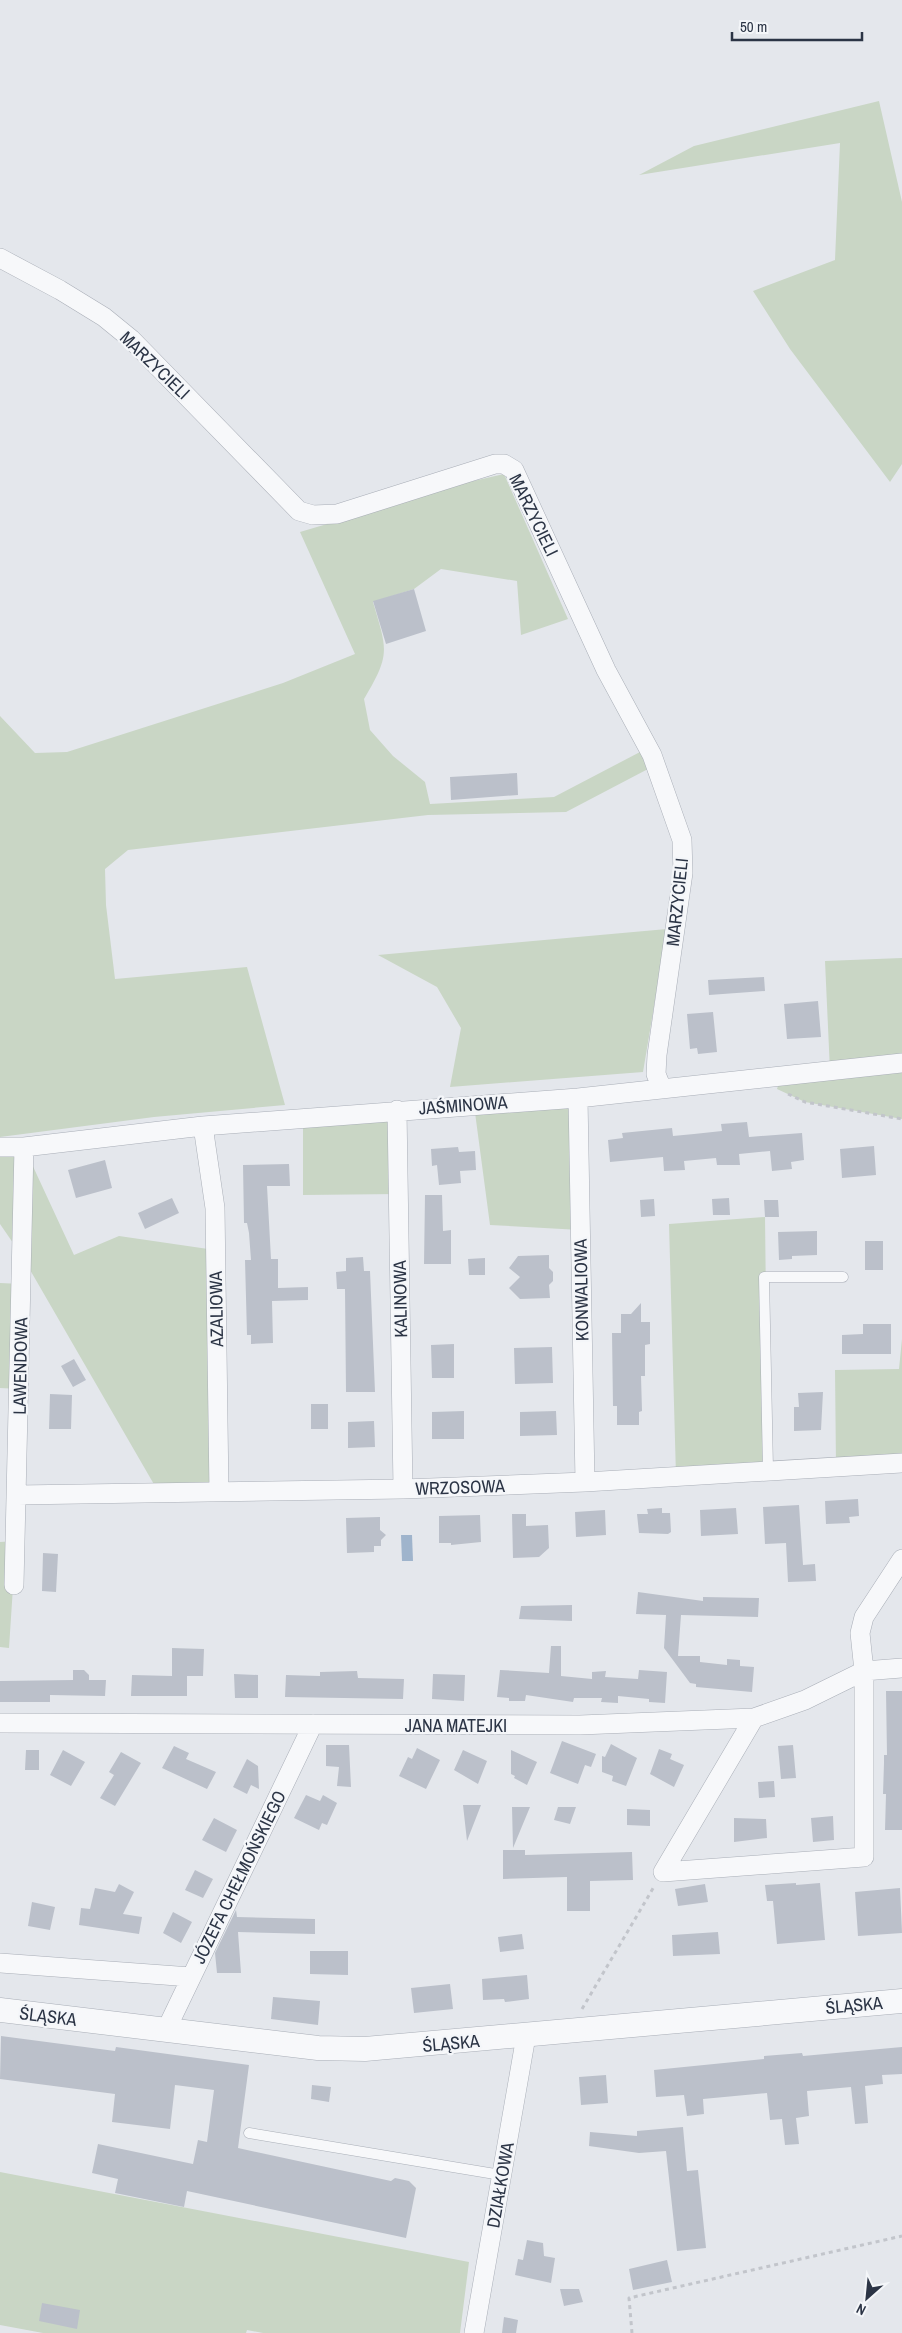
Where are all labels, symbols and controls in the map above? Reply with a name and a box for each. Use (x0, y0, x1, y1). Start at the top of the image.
scale bar (732, 10, 862, 42)
text: 50 m (740, 16, 767, 37)
street label: MARZYCIELI (114, 325, 196, 405)
street label: MARZYCIELI (503, 470, 565, 560)
street label: MARZYCIELI (660, 857, 694, 947)
street label: JAŚMINOWA (418, 1089, 508, 1121)
street label: KONWALIOWA (568, 1239, 594, 1341)
street label: KALINOWA (387, 1260, 413, 1338)
street label: AZALIOWA (203, 1271, 229, 1348)
street label: LAWENDOWA (7, 1317, 33, 1415)
street label: WRZOSOWA (415, 1473, 505, 1501)
street label: JANA MATEJKI (405, 1713, 507, 1738)
street label: JÓZEFA CHEŁMOŃSKIEGO (186, 1786, 292, 1968)
street label: ŚLĄSKA (824, 1990, 884, 2020)
street label: ŚLĄSKA (18, 2000, 78, 2032)
street label: ŚLĄSKA (421, 2028, 481, 2058)
street label: DZIAŁKOWA (480, 2140, 520, 2230)
north arrow (842, 2273, 892, 2323)
text: N (853, 2300, 869, 2319)

